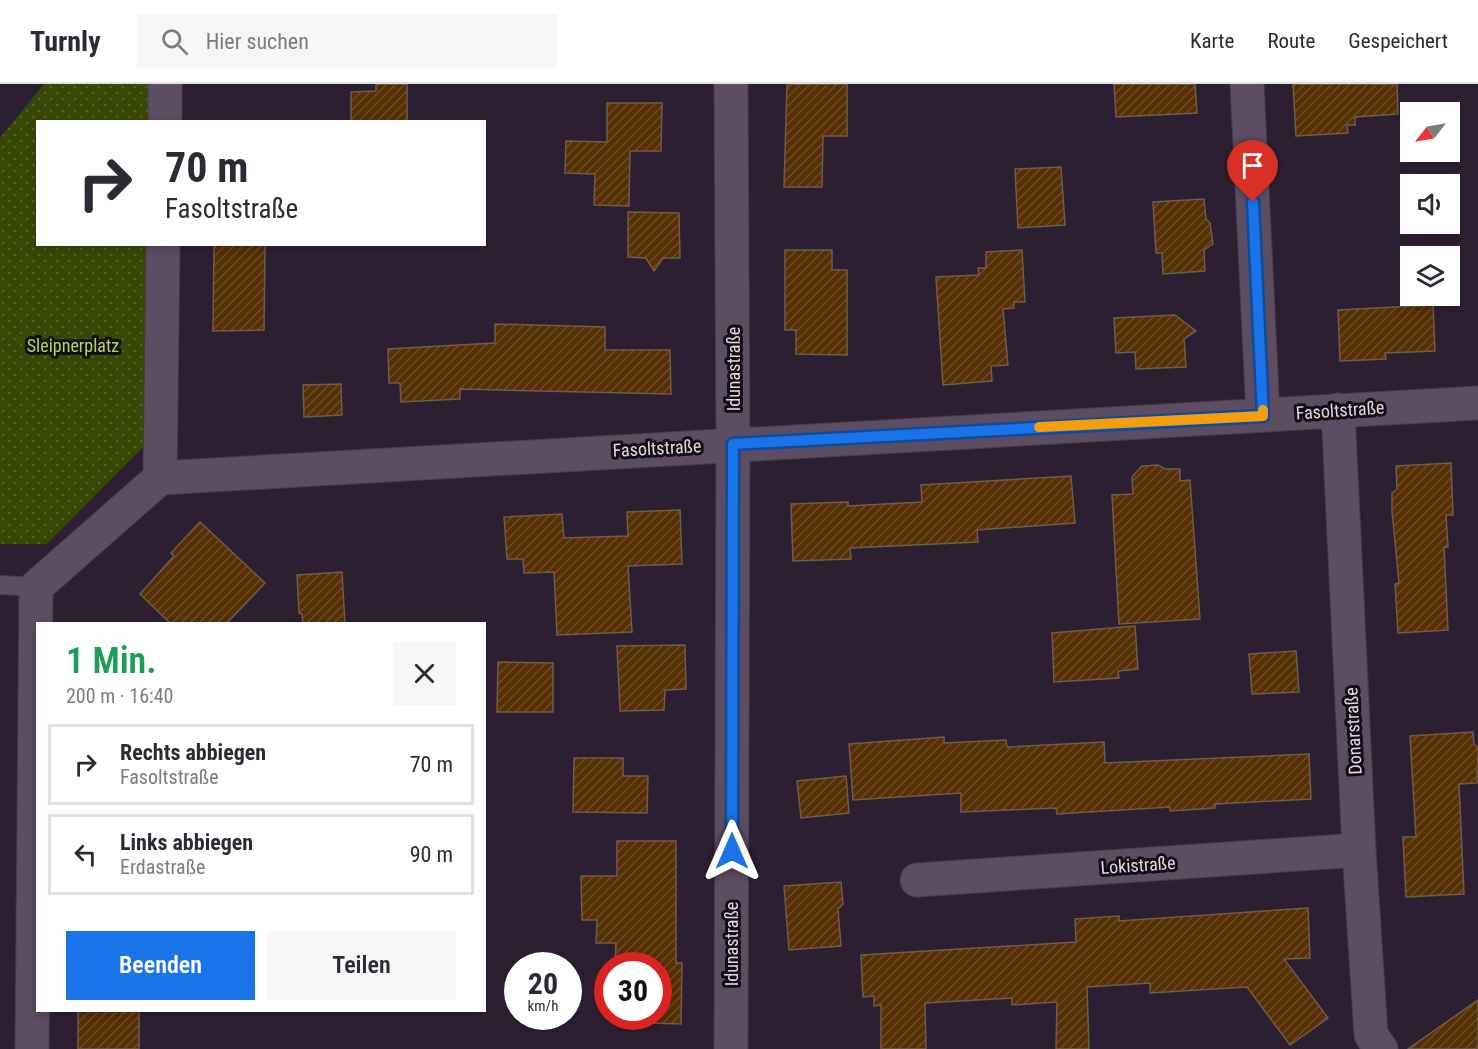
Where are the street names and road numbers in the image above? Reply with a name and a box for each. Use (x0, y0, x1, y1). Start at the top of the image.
street label: Idunastraße (723, 327, 744, 411)
street label: Fasoltstraße (1295, 396, 1385, 424)
street label: Fasoltstraße (612, 435, 702, 461)
street label: Donarstraße (1340, 687, 1366, 775)
street label: Lokistraße (1100, 852, 1176, 878)
street label: Idunastraße (721, 902, 742, 986)

